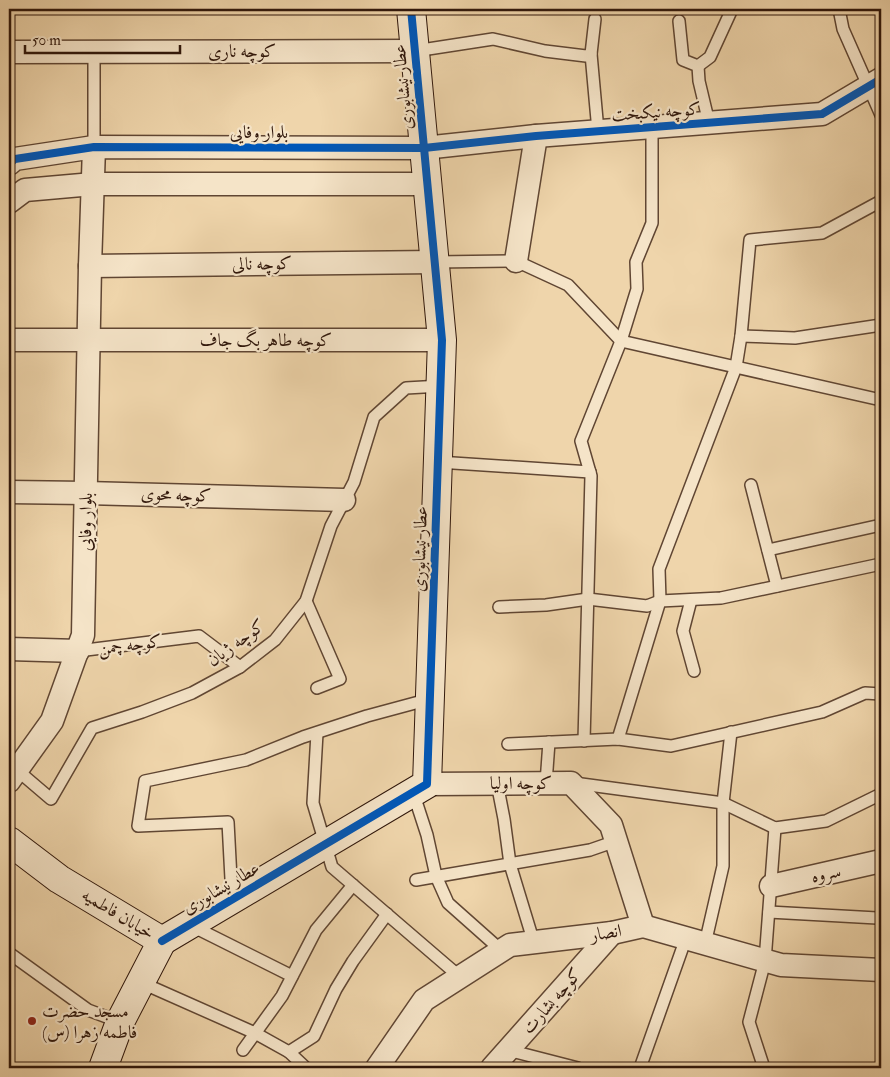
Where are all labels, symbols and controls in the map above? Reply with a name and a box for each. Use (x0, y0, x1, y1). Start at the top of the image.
scale bar (25, 22, 180, 54)
text: 50 m (32, 31, 61, 50)
street label: کوچه ناری (208, 40, 276, 64)
street label: عطار نیشابوری (388, 43, 418, 131)
street label: کوچه نیکبخت (611, 97, 701, 128)
street label: بلوار وفایی (230, 121, 288, 144)
street label: کوچه نالی (232, 252, 292, 277)
street label: کوچه طاهر بگ جاف (200, 328, 332, 353)
street label: کوچه محوی (140, 482, 212, 509)
street label: بلوار وفایی (74, 493, 98, 551)
street label: عطار نیشابوری (407, 506, 433, 592)
street label: کوچه ژیان (202, 614, 270, 673)
street label: کوچه چمن (97, 630, 163, 661)
street label: کوچه اولیا (490, 772, 552, 796)
street label: عطار نیشابوری (178, 857, 264, 919)
street label: سروه (809, 860, 843, 888)
street label: خیابان فاطمیه (77, 883, 159, 945)
street label: انصار (587, 919, 624, 947)
street label: کوچه بشارت (517, 963, 588, 1040)
place label: مسجد حضرت فاطمه زهرا (س) (42, 1000, 137, 1044)
marker: مسجد حضرت فاطمه زهرا (س) (26, 1015, 38, 1027)

